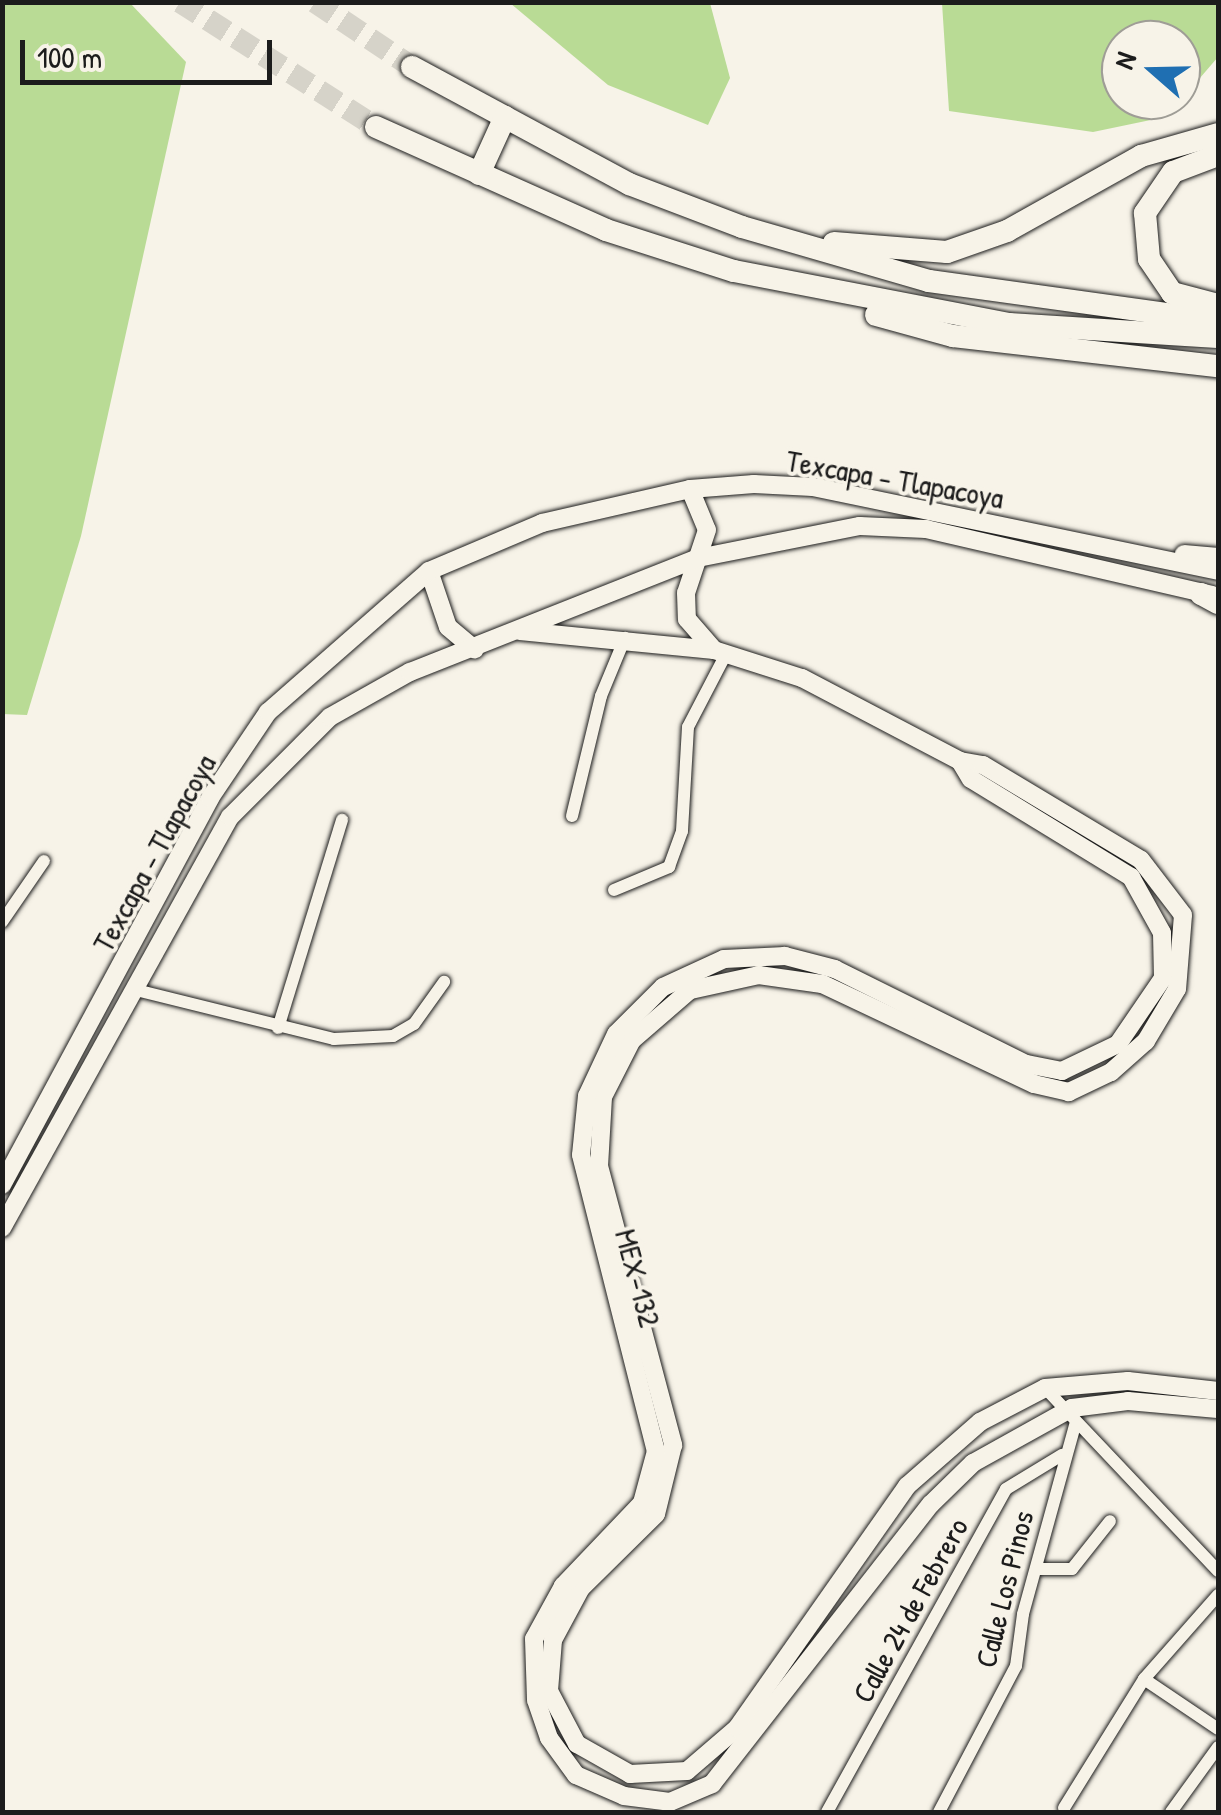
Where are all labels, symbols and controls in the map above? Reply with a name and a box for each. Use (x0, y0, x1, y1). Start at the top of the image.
scale bar (25, 20, 278, 82)
north arrow (1101, 20, 1201, 120)
text: 100 m (37, 37, 102, 77)
text: N (1104, 47, 1145, 74)
street label: Texcapa - Tlapacoya (784, 442, 1006, 516)
street label: Texcapa - Tlapacoya (85, 748, 223, 958)
street label: MEX-132 (608, 1225, 668, 1331)
street label: Calle Los Pinos (967, 1507, 1041, 1671)
street label: Calle 24 de Febrero (844, 1511, 976, 1709)

